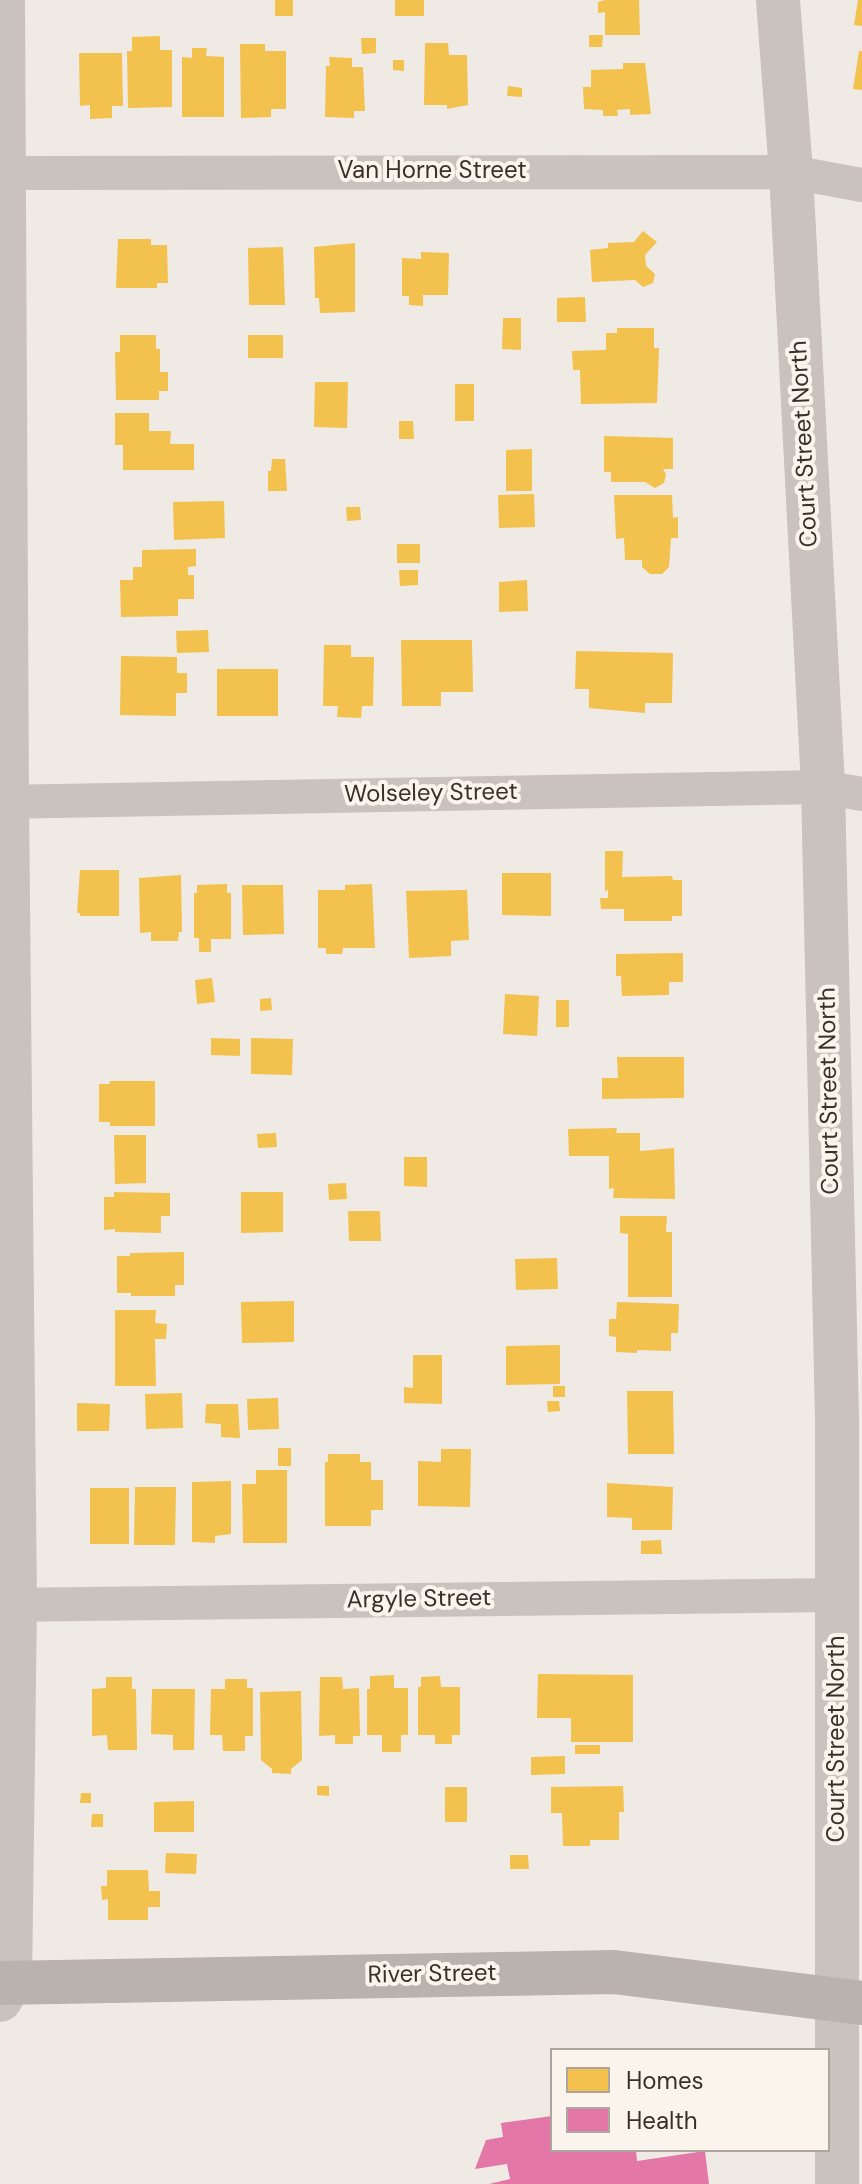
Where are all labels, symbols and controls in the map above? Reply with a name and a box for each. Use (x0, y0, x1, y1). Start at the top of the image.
street label: Van Horne Street (337, 158, 527, 186)
street label: Court Street North (785, 340, 825, 548)
street label: Wolseley Street (344, 778, 518, 810)
street label: Court Street North (814, 987, 846, 1195)
street label: Argyle Street (346, 1584, 492, 1616)
street label: Court Street North (824, 1635, 852, 1843)
street label: River Street (367, 1959, 497, 1991)
legend (550, 2048, 830, 2152)
text: Homes (626, 2065, 704, 2096)
text: Health (626, 2105, 698, 2136)

